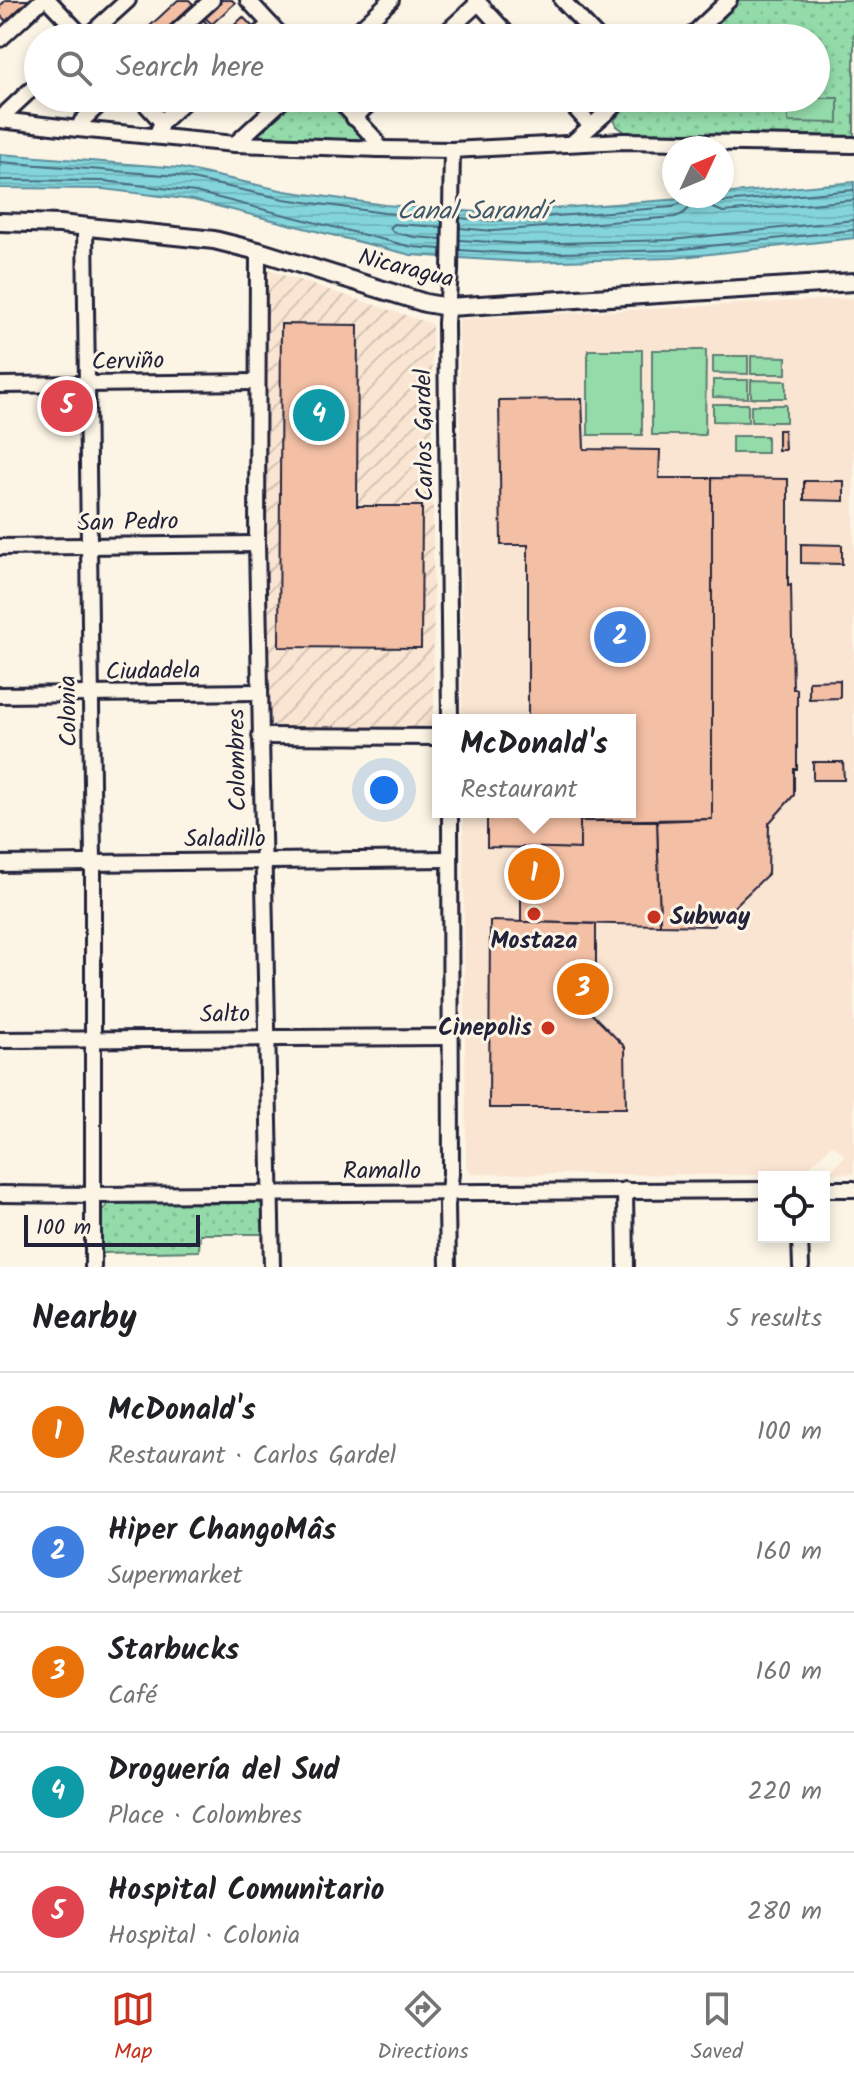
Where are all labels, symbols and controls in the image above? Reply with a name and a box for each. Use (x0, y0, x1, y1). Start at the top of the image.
search box (24, 24, 830, 112)
text: Search here (116, 44, 264, 92)
icon: search (52, 46, 96, 90)
north arrow (662, 136, 734, 208)
water label: Canal Sarandí (397, 191, 556, 233)
street label: Nicaragua (354, 238, 458, 300)
street label: Cerviño (91, 342, 165, 382)
street label: Carlos Gardel (404, 368, 446, 502)
pin: 5 (41, 376, 93, 436)
pin: 4 (293, 385, 345, 445)
street label: San Pedro (77, 503, 179, 543)
pin: 2 (594, 607, 646, 667)
street label: Ciudadela (105, 652, 201, 692)
street label: Colonia (49, 675, 89, 747)
street label: Colombres (218, 708, 258, 812)
popup (432, 714, 636, 818)
text: McDonald's (460, 721, 608, 769)
text: Restaurant (460, 769, 578, 811)
your location (364, 770, 404, 810)
street label: Saladillo (184, 820, 266, 859)
pin: 1 (508, 844, 560, 904)
place label: Subway (670, 898, 751, 937)
marker: Mostaza (525, 905, 543, 923)
marker: Subway (645, 908, 663, 926)
place label: Mostaza (490, 922, 578, 961)
pin: 3 (557, 959, 609, 1019)
street label: Salto (200, 995, 250, 1035)
place label: Cinepolis (438, 1009, 532, 1048)
marker: Cinepolis (539, 1019, 557, 1037)
street label: Ramallo (343, 1152, 421, 1191)
map controls (758, 1171, 830, 1243)
button: locate (758, 1171, 830, 1243)
scale bar (24, 1211, 200, 1247)
text: 100 m (36, 1211, 91, 1246)
text: Nearby (32, 1292, 137, 1346)
text: 5 results (726, 1298, 822, 1340)
text: McDonald's (108, 1387, 256, 1435)
text: 1 (54, 1411, 62, 1453)
text: 100 m (757, 1411, 822, 1453)
text: Restaurant · Carlos Gardel (108, 1435, 396, 1477)
text: Hiper ChangoMâs (108, 1507, 336, 1555)
text: 2 (50, 1531, 66, 1573)
text: 160 m (755, 1531, 822, 1573)
text: Supermarket (108, 1555, 243, 1597)
text: Starbucks (108, 1627, 239, 1675)
text: 3 (51, 1651, 65, 1693)
text: 160 m (755, 1651, 822, 1693)
text: Café (108, 1675, 157, 1717)
text: Droguería del Sud (108, 1747, 339, 1795)
text: 4 (51, 1771, 65, 1813)
text: 220 m (748, 1771, 822, 1813)
text: Place · Colombres (108, 1795, 302, 1837)
text: Hospital Comunitario (108, 1867, 384, 1915)
text: 5 (51, 1891, 65, 1933)
text: 280 m (747, 1891, 822, 1933)
text: Hospital · Colonia (108, 1915, 300, 1957)
tab: Map (111, 1987, 155, 2070)
tab: Directions (377, 1987, 469, 2070)
tab: Saved (691, 1987, 743, 2070)

